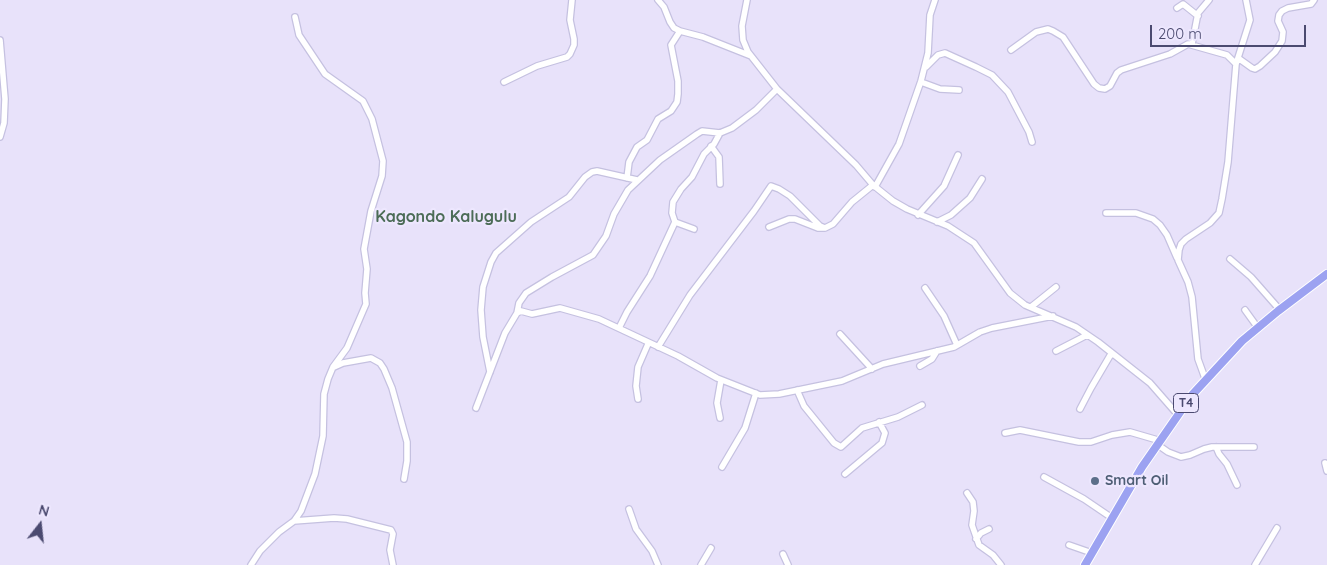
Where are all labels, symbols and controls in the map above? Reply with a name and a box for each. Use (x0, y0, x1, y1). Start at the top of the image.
scale bar (1152, 15, 1308, 47)
text: 200 m (1158, 24, 1202, 43)
district label: Kagondo Kalugulu (375, 207, 517, 227)
road number: T4 (1174, 393, 1198, 412)
place label: Smart Oil (1105, 473, 1168, 489)
marker: Smart Oil (1089, 475, 1101, 487)
north arrow (15, 500, 65, 550)
text: N (37, 501, 52, 521)

